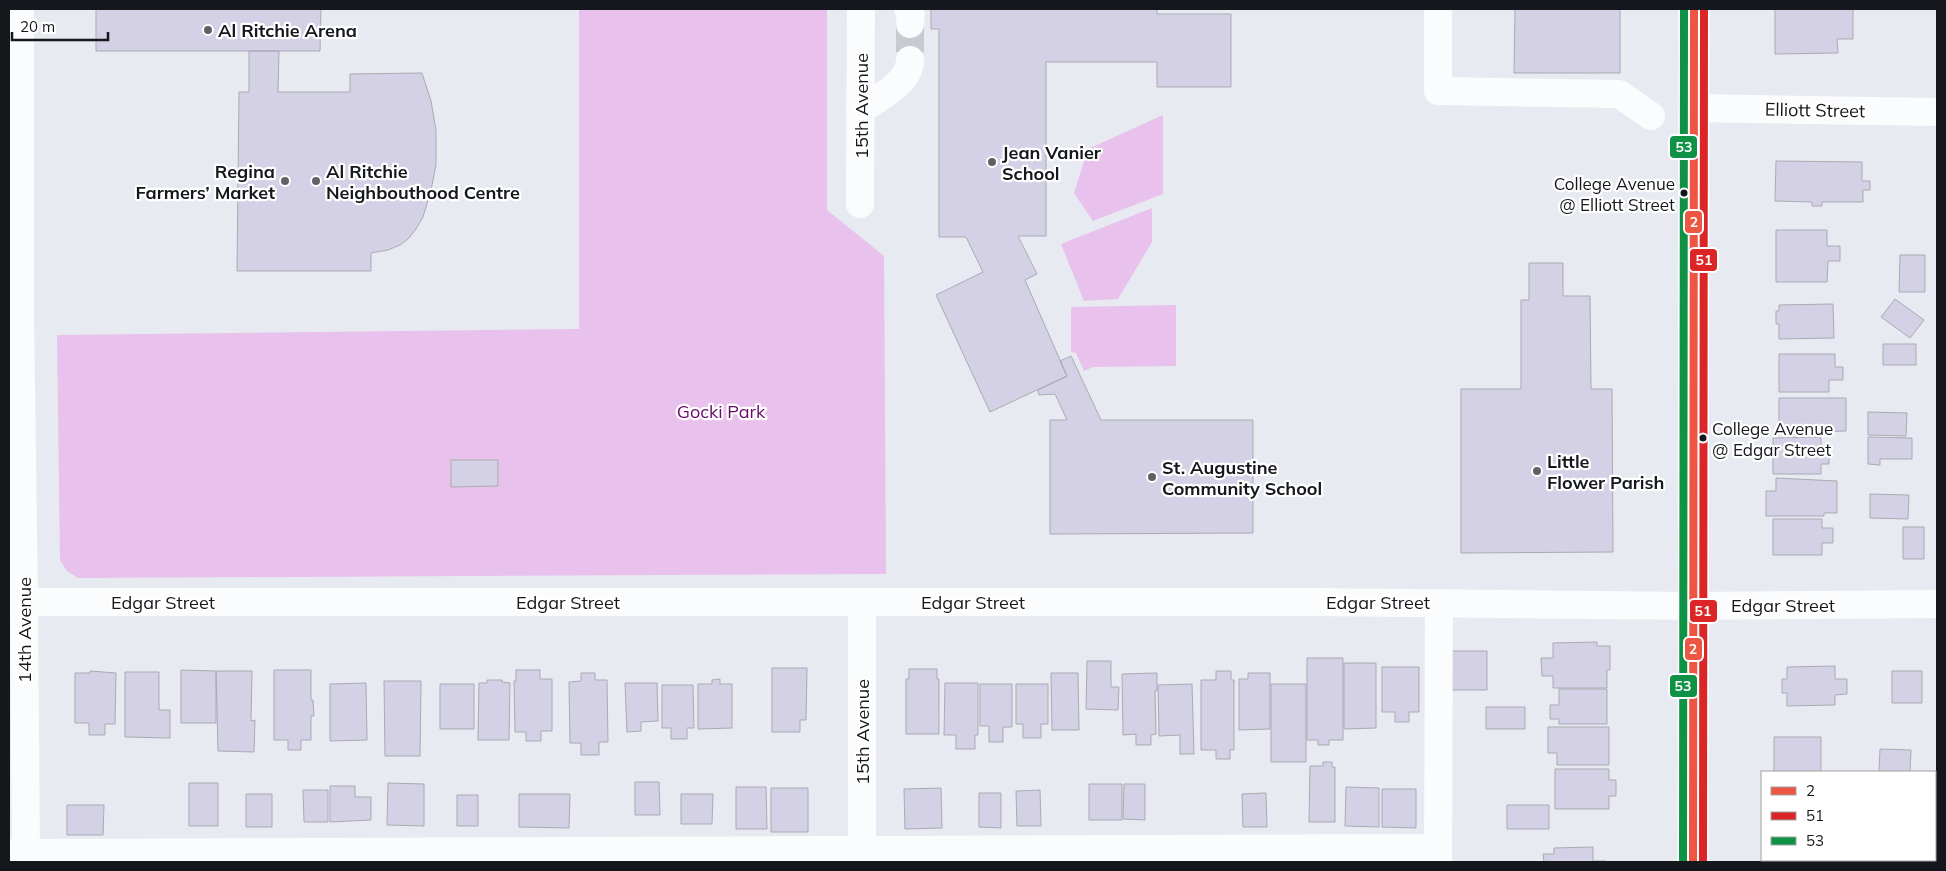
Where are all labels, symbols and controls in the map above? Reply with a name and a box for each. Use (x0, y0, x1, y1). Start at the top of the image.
scale bar (12, 10, 109, 42)
text: 20 m (20, 17, 55, 36)
place label: Al Ritchie Arena (218, 19, 357, 42)
marker: Al Ritchie Arena (202, 24, 214, 36)
street label: 15th Avenue (850, 53, 873, 159)
street label: Elliott Street (1765, 98, 1865, 122)
line badge: 53 (1669, 135, 1698, 159)
text: 53 (1676, 138, 1692, 156)
place label: Jean Vanier School (1002, 141, 1102, 185)
marker: Jean Vanier School (986, 156, 998, 168)
place label: Regina Farmers’ Market (136, 160, 275, 204)
place label: Al Ritchie Neighbouthood Centre (326, 160, 520, 204)
place label: College Avenue @ Elliott Street (1554, 173, 1675, 215)
marker: Regina Farmers’ Market (279, 175, 291, 187)
marker: Al Ritchie Neighbouthood Centre (310, 175, 322, 187)
marker: College Avenue @ Elliott Street (1679, 188, 1689, 198)
line badge: 2 (1684, 210, 1703, 234)
text: 2 (1690, 213, 1698, 231)
line badge: 51 (1689, 248, 1718, 272)
text: 51 (1696, 251, 1712, 269)
park label: Gocki Park (677, 400, 766, 423)
place label: College Avenue @ Edgar Street (1712, 418, 1833, 460)
marker: College Avenue @ Edgar Street (1698, 433, 1708, 443)
place label: Little Flower Parish (1547, 450, 1664, 494)
place label: St. Augustine Community School (1162, 456, 1322, 500)
marker: Little Flower Parish (1531, 465, 1543, 477)
marker: St. Augustine Community School (1146, 471, 1158, 483)
street label: 14th Avenue (13, 577, 36, 683)
street label: Edgar Street (111, 591, 215, 614)
street label: Edgar Street (516, 591, 620, 614)
street label: Edgar Street (921, 591, 1025, 614)
street label: Edgar Street (1326, 591, 1430, 614)
street label: Edgar Street (1731, 594, 1835, 617)
line badge: 51 (1689, 599, 1718, 623)
text: 51 (1695, 602, 1711, 620)
line badge: 2 (1684, 637, 1703, 661)
text: 2 (1689, 640, 1697, 658)
line badge: 53 (1669, 674, 1698, 698)
text: 53 (1675, 677, 1691, 695)
street label: 15th Avenue (851, 679, 874, 785)
legend (1761, 771, 1936, 861)
text: 2 (1806, 781, 1815, 800)
text: 51 (1806, 806, 1824, 825)
text: 53 (1806, 831, 1824, 850)

